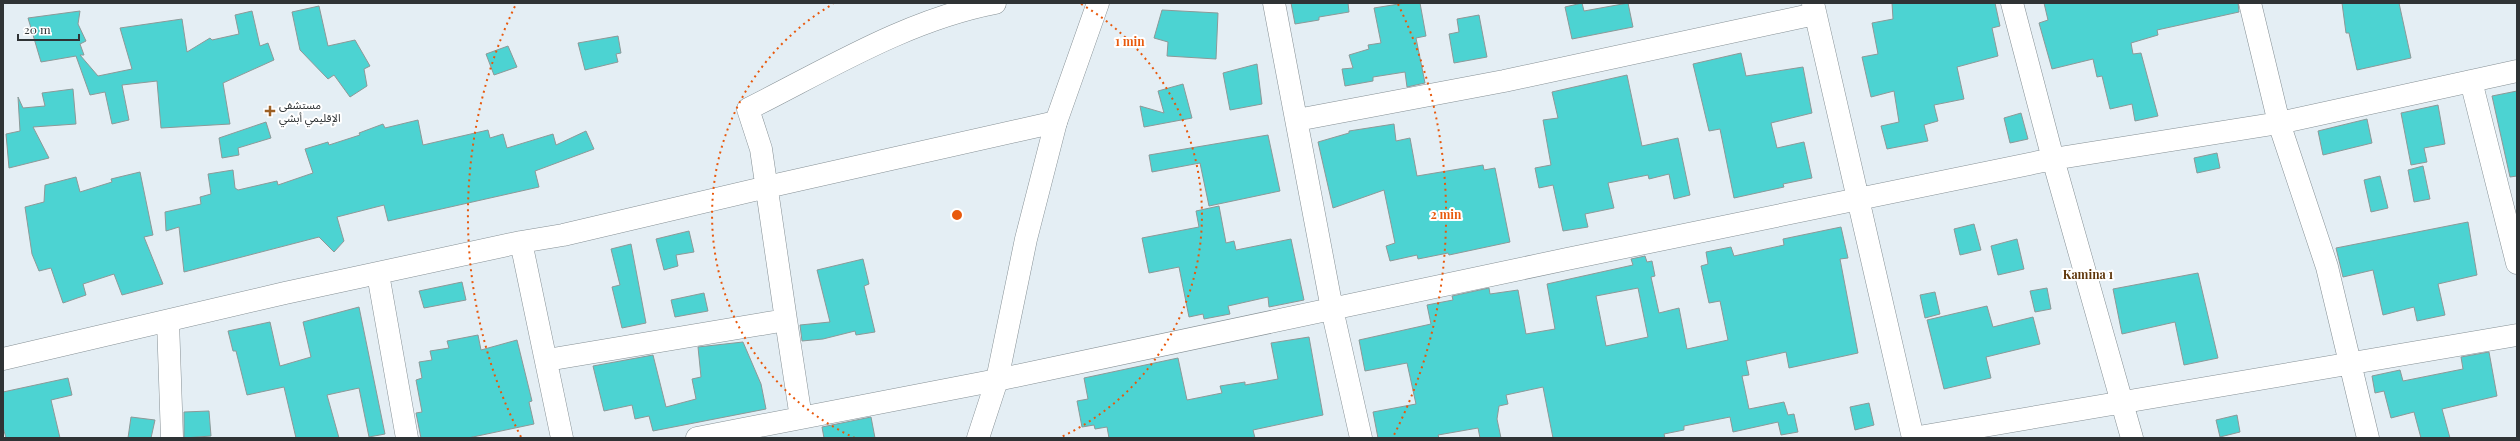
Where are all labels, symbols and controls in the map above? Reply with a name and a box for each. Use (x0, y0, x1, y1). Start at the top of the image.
scale bar (18, 16, 79, 42)
text: 20 m (24, 21, 51, 37)
text: 1 min (1115, 33, 1145, 49)
place label: مستشفى الإقليمي أبشي (279, 97, 341, 128)
marker: مستشفى الإقليمي أبشي (264, 105, 276, 117)
text: 2 min (1431, 206, 1462, 222)
centre of rings (950, 208, 964, 222)
district label: Kamina 1 (2063, 266, 2114, 282)

